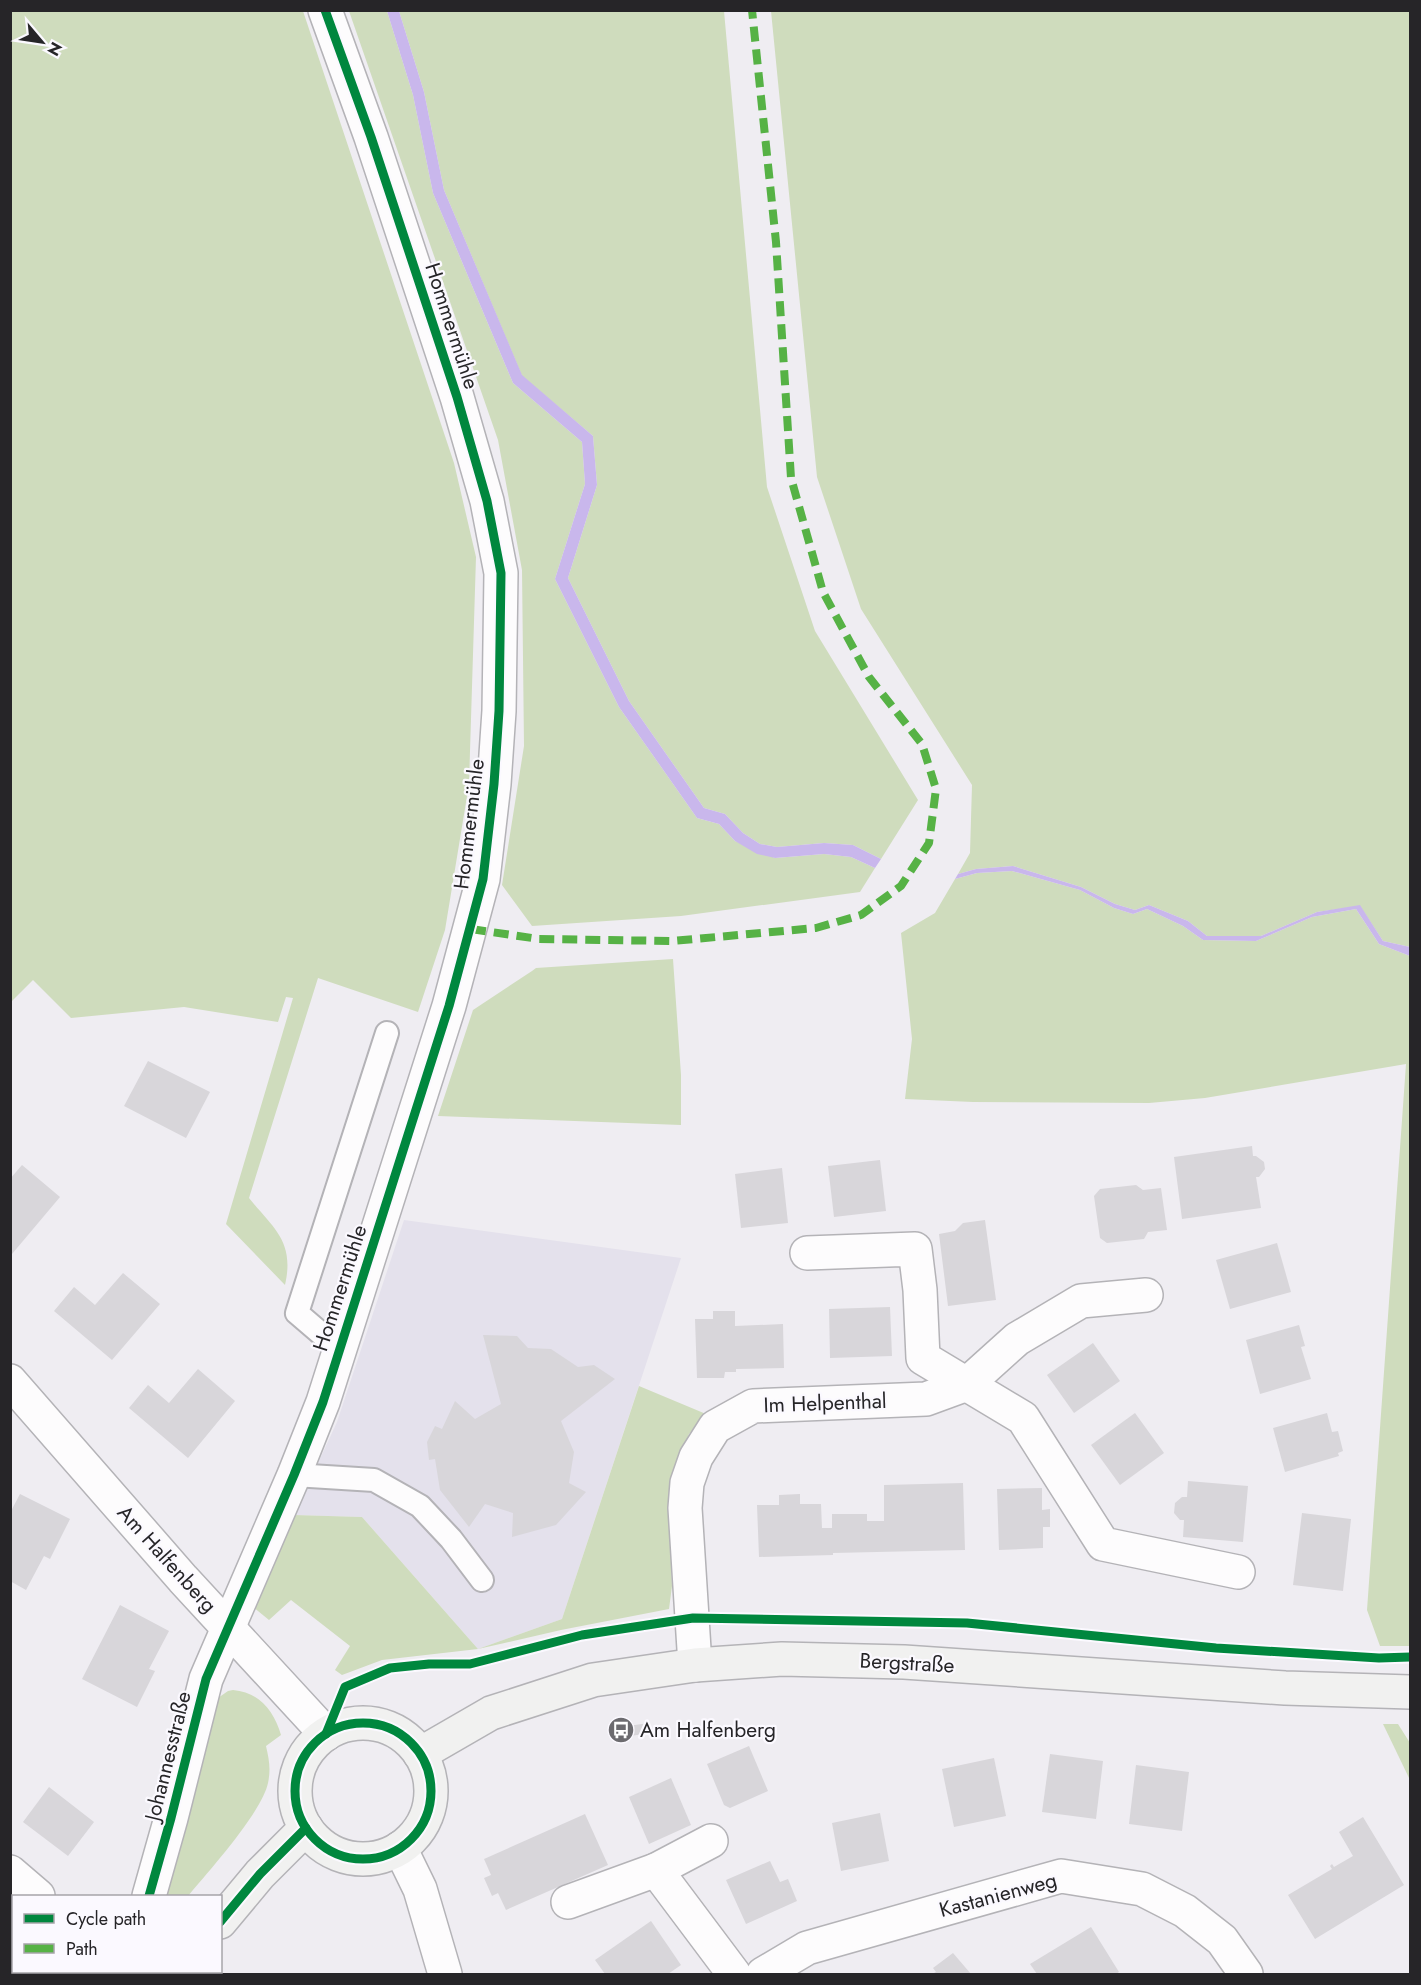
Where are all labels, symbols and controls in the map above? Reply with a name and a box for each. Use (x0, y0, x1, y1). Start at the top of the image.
north arrow (12, 12, 72, 72)
text: N (42, 38, 68, 60)
street label: Hommermühle (417, 259, 487, 393)
street label: Hommermühle (446, 757, 492, 891)
street label: Hommermühle (305, 1221, 375, 1355)
street label: Im Helpenthal (763, 1386, 887, 1420)
street label: Am Halfenberg (110, 1498, 224, 1620)
street label: Bergstraße (859, 1646, 955, 1680)
street label: Johannesstraße (137, 1688, 199, 1827)
bus stop icon: Am Halfenberg (606, 1715, 636, 1745)
place label: Am Halfenberg (640, 1715, 776, 1745)
street label: Kastanienweg (936, 1865, 1060, 1925)
legend (12, 1895, 222, 1973)
text: Cycle path (66, 1906, 146, 1932)
text: Path (66, 1936, 98, 1962)

